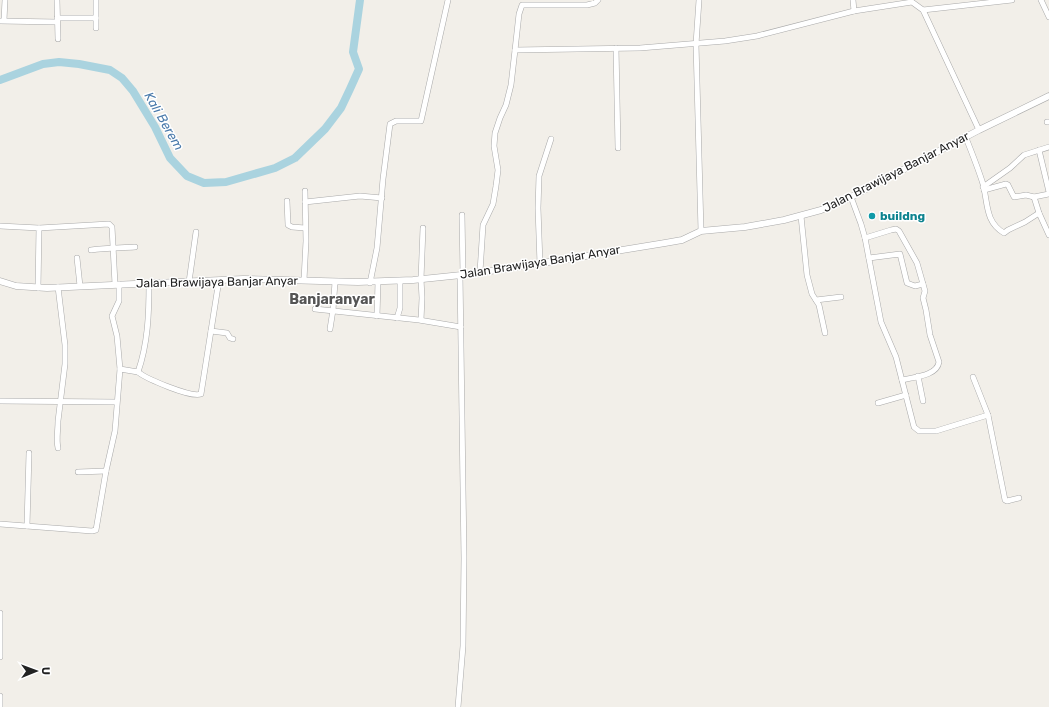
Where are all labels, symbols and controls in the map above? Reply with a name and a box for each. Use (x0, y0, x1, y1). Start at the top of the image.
water label: Kali Berem (141, 89, 187, 153)
street label: Jalan Brawijaya Banjar Anyar (821, 129, 972, 215)
place label: buildng (880, 209, 925, 223)
marker: buildng (867, 211, 877, 221)
street label: Jalan Brawijaya Banjar Anyar (459, 242, 622, 282)
street label: Jalan Brawijaya Banjar Anyar (136, 274, 299, 290)
district label: Banjaranyar (289, 291, 375, 308)
north arrow (16, 651, 56, 691)
text: U (39, 667, 52, 675)

